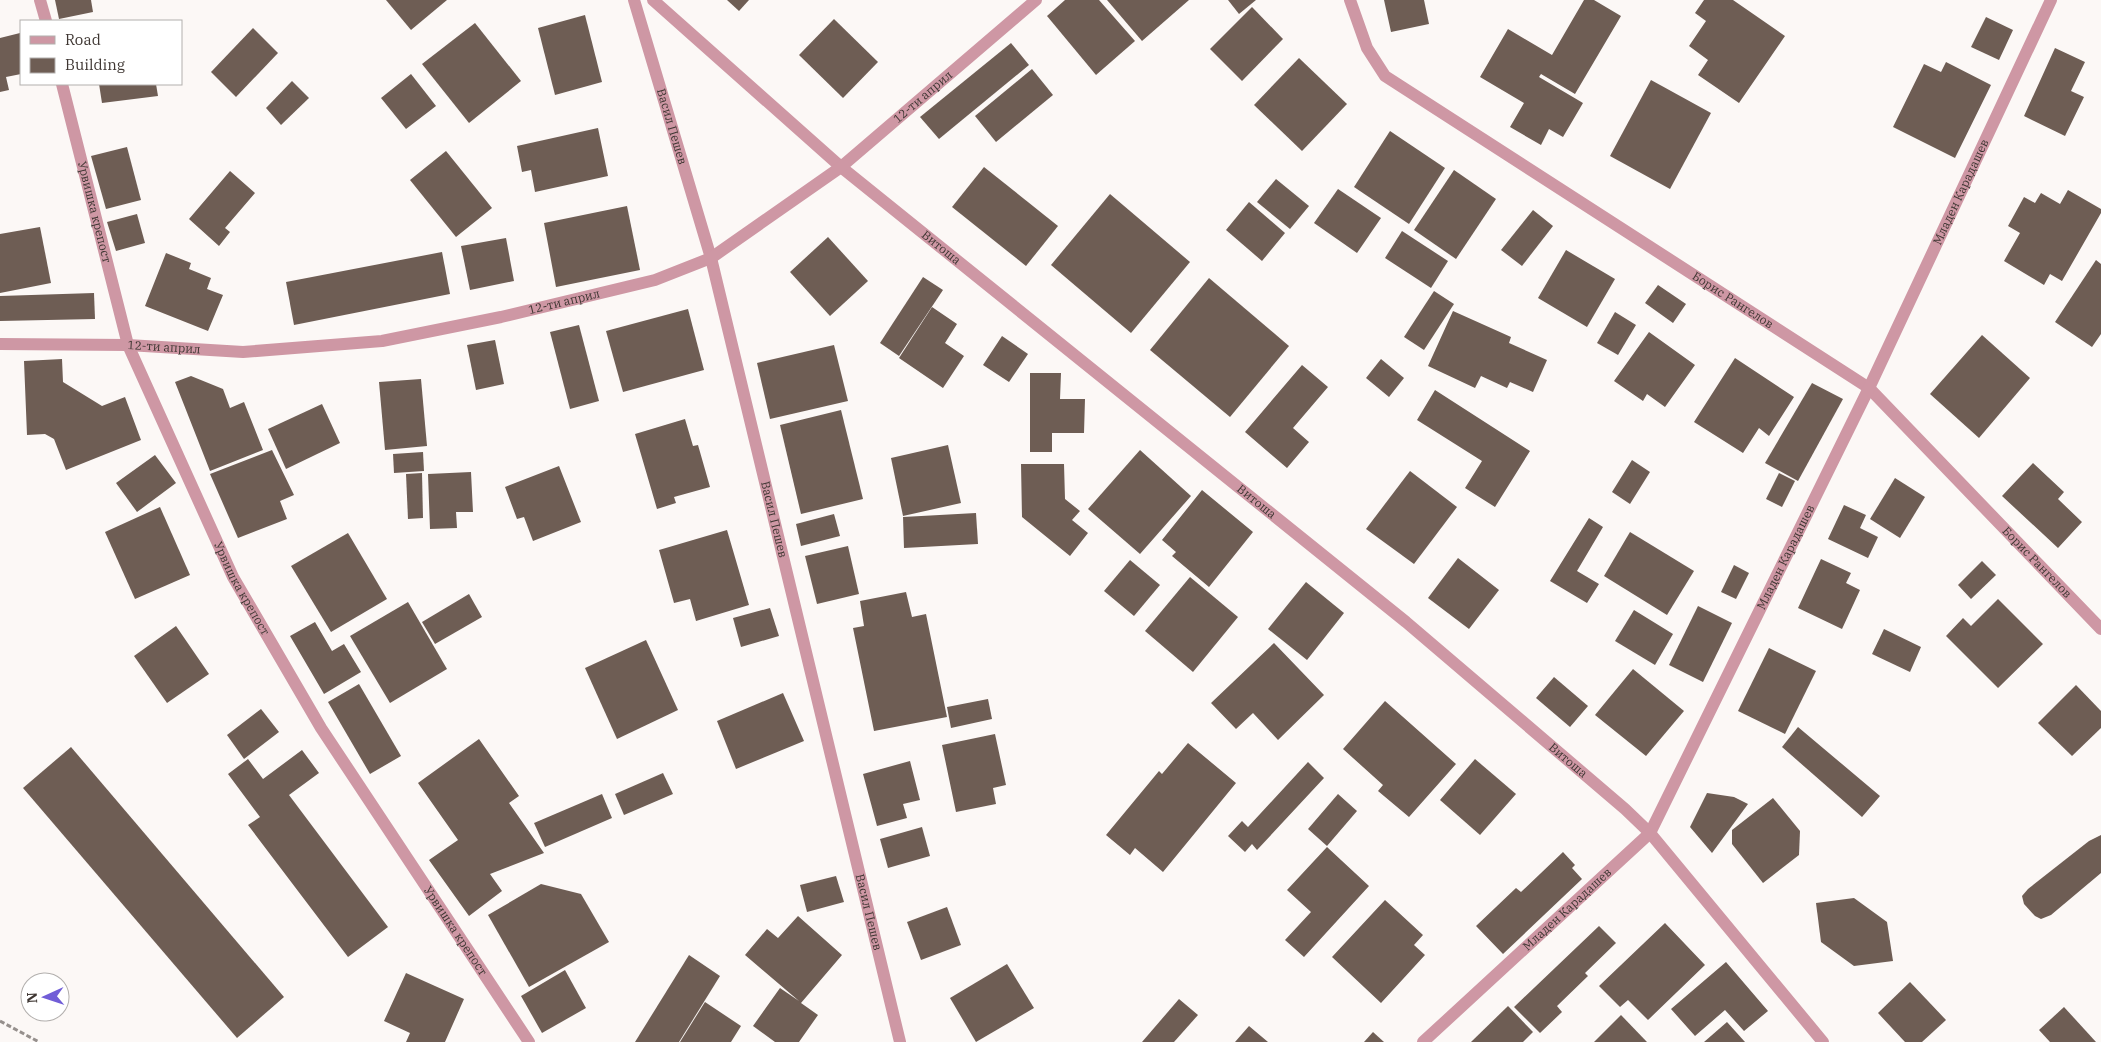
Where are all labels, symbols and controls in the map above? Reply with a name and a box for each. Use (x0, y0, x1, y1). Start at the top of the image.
legend (20, 20, 182, 85)
text: Road (65, 30, 101, 49)
text: Building (65, 55, 125, 74)
street label: 12-ти април (890, 67, 955, 126)
street label: Васил Пешев (654, 87, 691, 166)
street label: Младен Карадашев (1929, 136, 1992, 247)
street label: Урвишка крепост (75, 160, 115, 264)
street label: Витоша (919, 227, 964, 268)
street label: Борис Рангелов (1690, 268, 1777, 332)
street label: 12-ти април (527, 286, 601, 317)
street label: 12-ти април (127, 337, 201, 356)
street label: Васил Пешев (758, 479, 791, 559)
street label: Витоша (1234, 481, 1280, 522)
street label: Младен Карадашев (1753, 502, 1818, 612)
street label: Борис Рангелов (1999, 523, 2075, 601)
street label: Урвишка крепост (211, 539, 273, 638)
street label: Витоша (1546, 739, 1591, 781)
street label: Младен Карадашев (1519, 864, 1614, 953)
street label: Васил Пешев (853, 872, 886, 952)
street label: Урвишка крепост (421, 883, 491, 978)
north arrow (20, 972, 70, 1022)
text: N (23, 992, 41, 1004)

